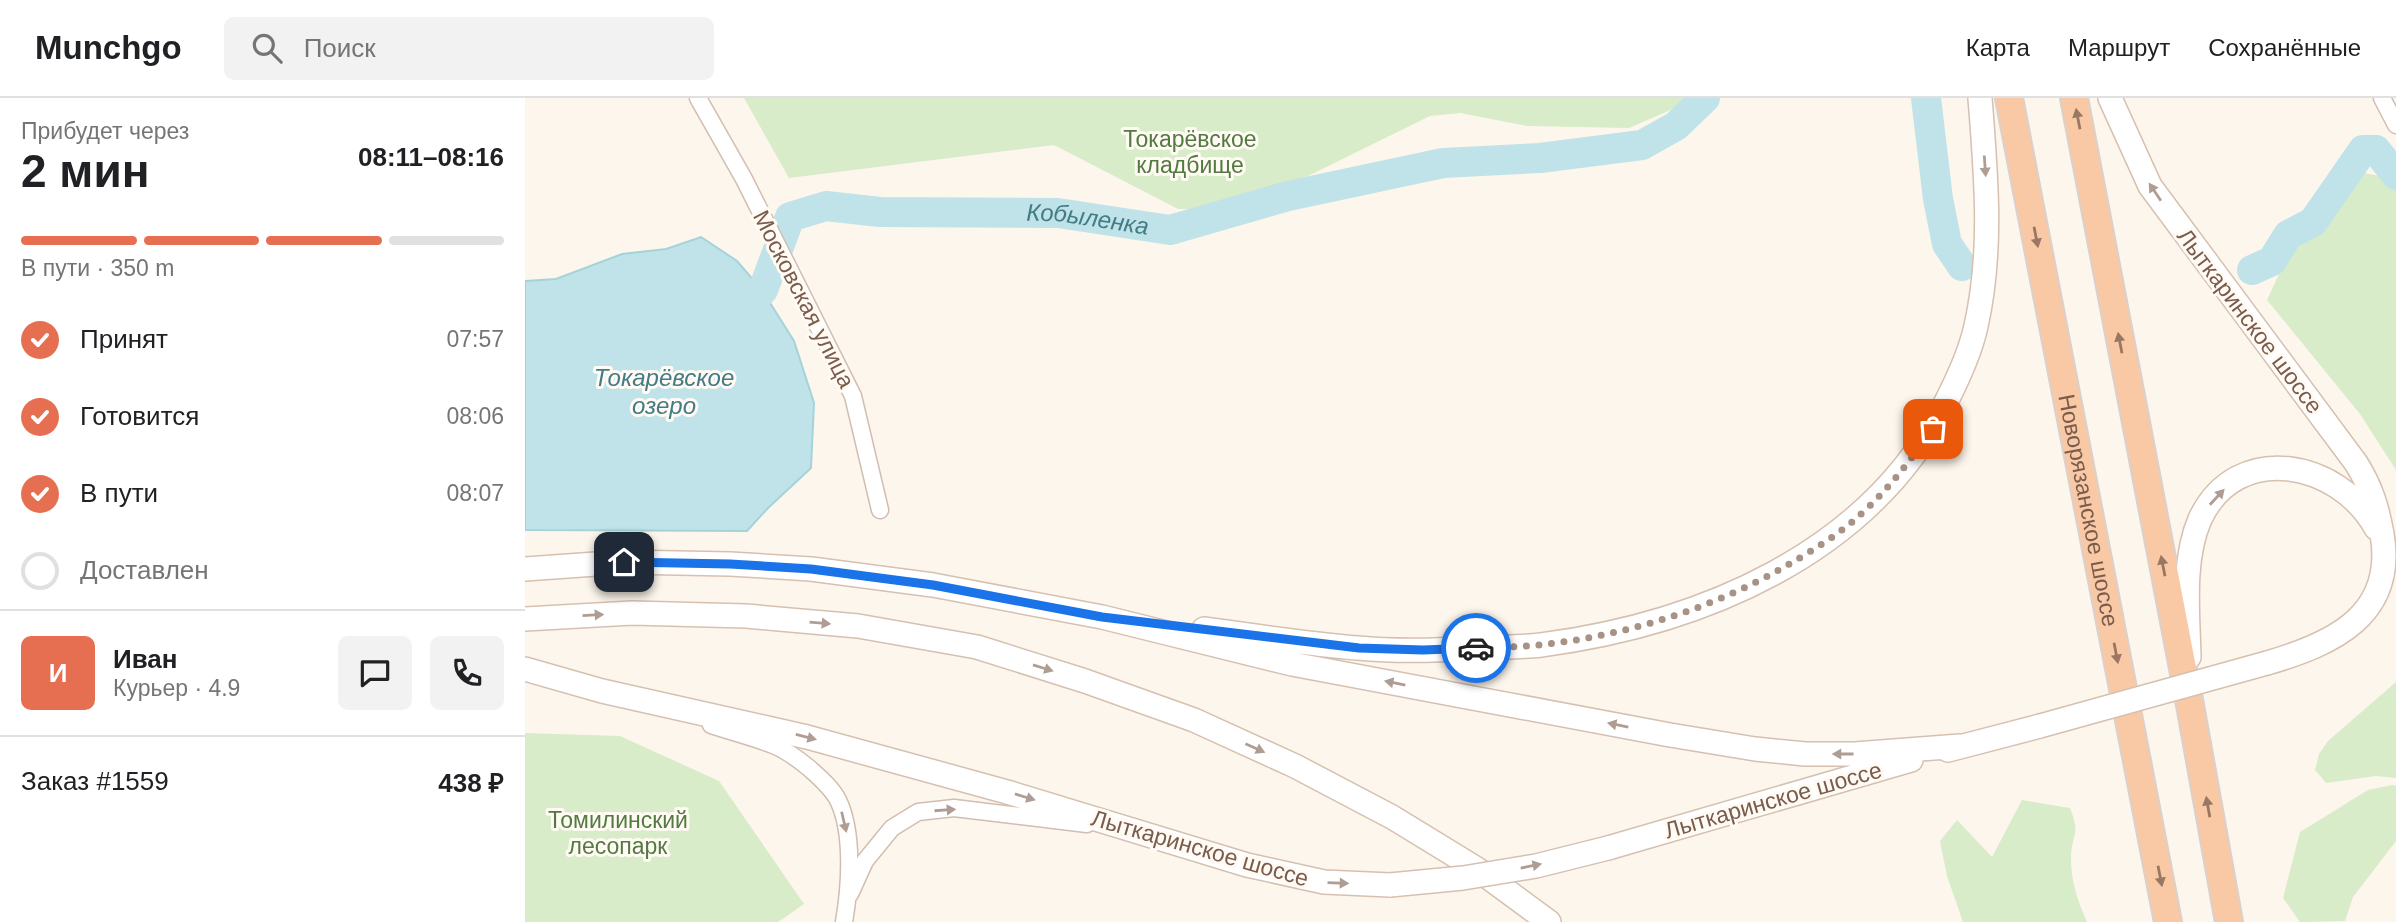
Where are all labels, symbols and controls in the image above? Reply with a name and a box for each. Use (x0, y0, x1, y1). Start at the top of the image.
search box (224, 17, 714, 80)
text: Munchgo (35, 29, 182, 66)
icon: search (248, 29, 286, 67)
text: Поиск (304, 33, 376, 63)
text: Карта (1966, 34, 2030, 61)
text: Маршрут (2068, 34, 2170, 61)
text: Сохранённые (2208, 34, 2361, 61)
one-way arrow (2072, 108, 2083, 130)
text: Прибудет через (21, 118, 189, 144)
park label: Токарёвское кладбище (1123, 126, 1257, 178)
text: 08:11–08:16 (358, 142, 504, 172)
text: 2 мин (21, 145, 149, 197)
one-way arrow (1980, 155, 1991, 177)
one-way arrow (2148, 182, 2161, 202)
water label: Кобыленка (1026, 199, 1151, 240)
street label: Московская улица (748, 206, 860, 392)
street label: Лыткаринское шоссе (2172, 223, 2328, 419)
one-way arrow (2030, 226, 2041, 248)
text: В пути · 350 m (21, 255, 174, 281)
icon: check (21, 321, 59, 359)
text: Принят (80, 324, 168, 354)
text: 07:57 (446, 326, 504, 352)
one-way arrow (2115, 332, 2126, 354)
water label: Токарёвское озеро (594, 364, 734, 419)
street label: Новорязанское шоссе (2053, 392, 2124, 629)
icon: check (21, 398, 59, 436)
pin (1903, 399, 1963, 459)
text: Готовится (80, 401, 199, 431)
text: 08:06 (446, 403, 504, 429)
icon: bag (1914, 410, 1952, 448)
icon: check (21, 475, 59, 513)
text: В пути (80, 478, 158, 508)
text: 08:07 (446, 480, 504, 506)
one-way arrow (2208, 489, 2224, 506)
pin (594, 532, 654, 592)
icon: home (605, 543, 643, 581)
text: Доставлен (80, 555, 209, 585)
one-way arrow (2158, 555, 2169, 577)
one-way arrow (582, 609, 604, 620)
courier (1441, 613, 1511, 683)
one-way arrow (809, 618, 831, 629)
icon: car (1457, 629, 1495, 667)
button: chat (338, 636, 412, 710)
button: phone (430, 636, 504, 710)
one-way arrow (2111, 642, 2122, 664)
text: Иван (113, 644, 178, 674)
text: И (49, 658, 67, 688)
one-way arrow (1032, 663, 1053, 673)
text: Курьер · 4.9 (113, 675, 240, 701)
one-way arrow (1384, 677, 1406, 688)
one-way arrow (1607, 719, 1629, 730)
one-way arrow (795, 732, 817, 743)
one-way arrow (1245, 743, 1266, 754)
one-way arrow (1832, 748, 1854, 760)
street label: Лыткаринское шоссе (1661, 757, 1885, 843)
text: Заказ #1559 (21, 766, 169, 796)
text: 438 ₽ (438, 768, 504, 798)
one-way arrow (1015, 793, 1036, 803)
one-way arrow (2202, 796, 2213, 818)
one-way arrow (934, 804, 956, 815)
street label: Лыткаринское шоссе (1088, 805, 1312, 891)
park label: Томилинский лесопарк (548, 807, 688, 859)
one-way arrow (839, 811, 850, 833)
one-way arrow (1520, 861, 1542, 872)
one-way arrow (2154, 865, 2165, 887)
one-way arrow (1328, 877, 1350, 888)

